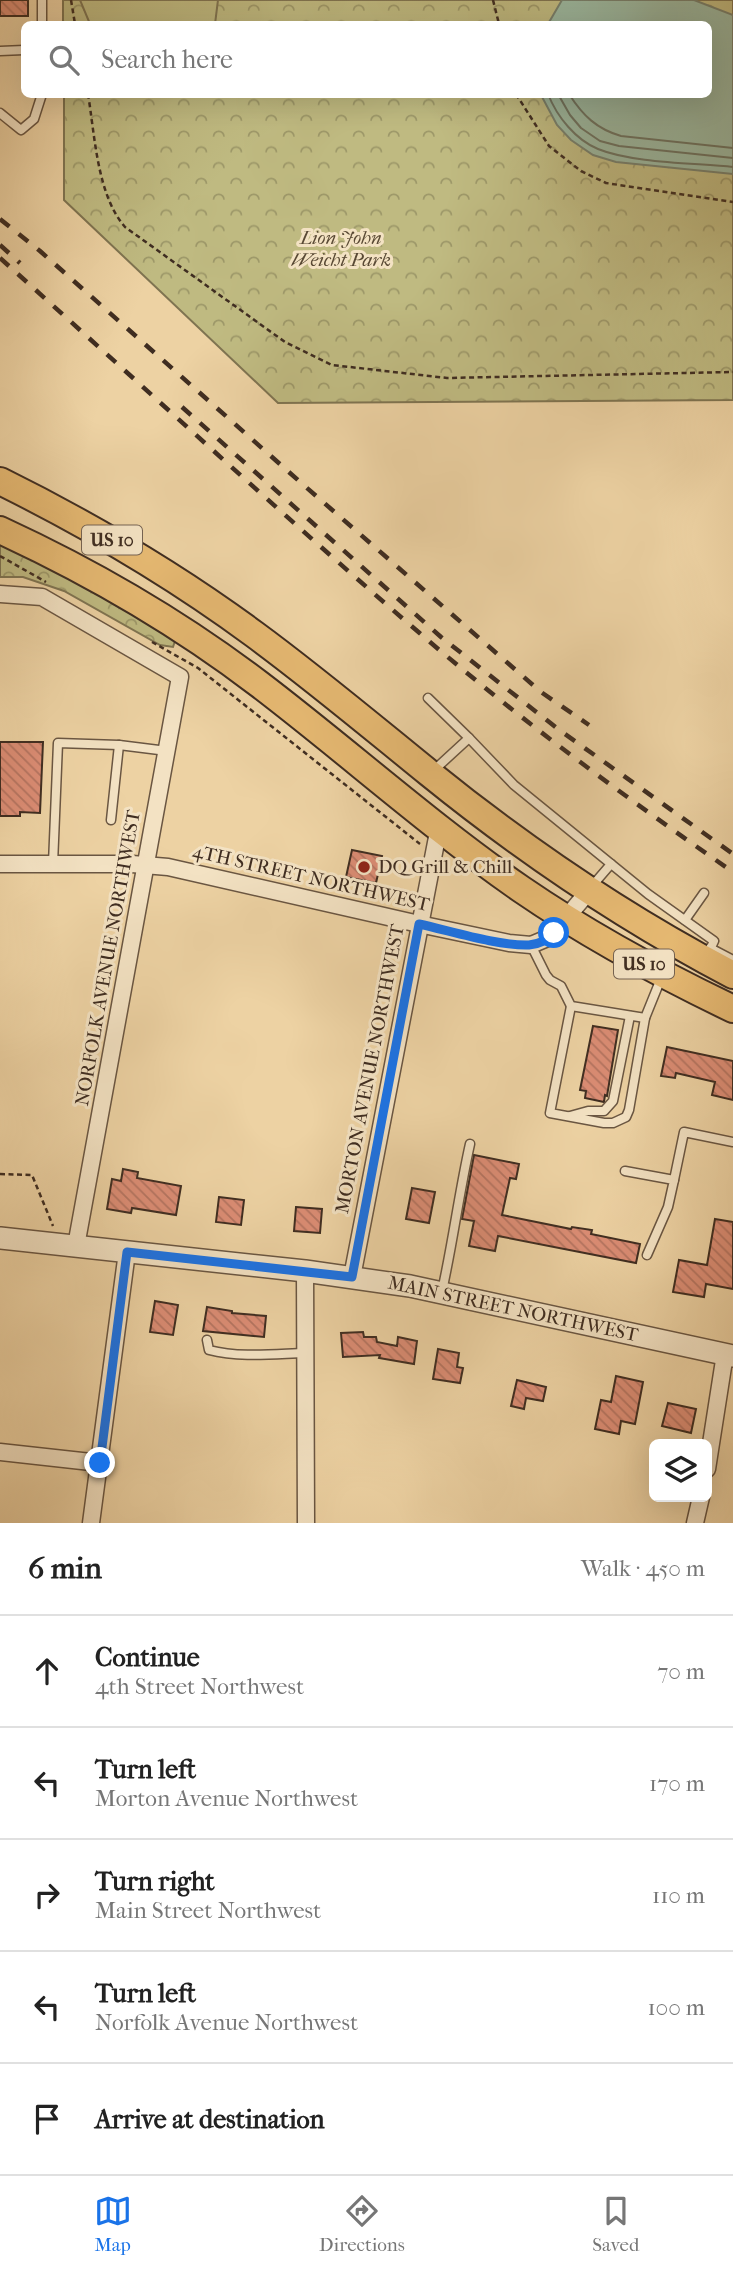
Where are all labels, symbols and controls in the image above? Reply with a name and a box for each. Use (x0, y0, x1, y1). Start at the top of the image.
search box (21, 21, 712, 98)
icon: search (45, 41, 83, 79)
text: Search here (101, 44, 233, 75)
park label: Lion John Weicht Park (291, 227, 391, 271)
road number: US 10 (82, 526, 142, 554)
street label: NORFOLK AVENUE NORTHWEST (71, 808, 145, 1108)
street label: 4TH STREET NORTHWEST (190, 840, 432, 916)
place label: DQ Grill & Chill (378, 856, 512, 878)
marker: DQ Grill & Chill (356, 859, 372, 875)
route start (538, 917, 569, 948)
street label: MORTON AVENUE NORTHWEST (331, 922, 409, 1215)
road number: US 10 (614, 950, 674, 979)
street label: MAIN STREET NORTHWEST (386, 1272, 640, 1346)
map controls (649, 1439, 712, 1502)
button: layers (649, 1439, 712, 1502)
route end (84, 1447, 115, 1478)
text: 6 min (28, 1551, 102, 1586)
text: Walk · 450 m (581, 1555, 705, 1582)
text: Continue (95, 1642, 200, 1673)
icon: ahead (28, 1652, 66, 1690)
text: 70 m (657, 1658, 705, 1685)
text: 4th Street Northwest (95, 1673, 304, 1700)
text: Turn left (95, 1754, 196, 1785)
icon: left (28, 1764, 66, 1802)
text: 170 m (649, 1770, 705, 1797)
text: Morton Avenue Northwest (95, 1785, 358, 1812)
text: Turn right (95, 1866, 215, 1897)
icon: right (28, 1876, 66, 1914)
text: 110 m (652, 1882, 705, 1909)
text: Main Street Northwest (95, 1897, 321, 1924)
text: Turn left (95, 1978, 196, 2009)
icon: left (28, 1988, 66, 2026)
text: 100 m (647, 1994, 705, 2021)
text: Norfolk Avenue Northwest (95, 2009, 358, 2036)
icon: arrive (28, 2100, 66, 2138)
text: Arrive at destination (95, 2104, 325, 2135)
tab: Map (94, 2192, 132, 2256)
tab: Directions (319, 2192, 405, 2256)
tab: Saved (592, 2192, 639, 2256)

